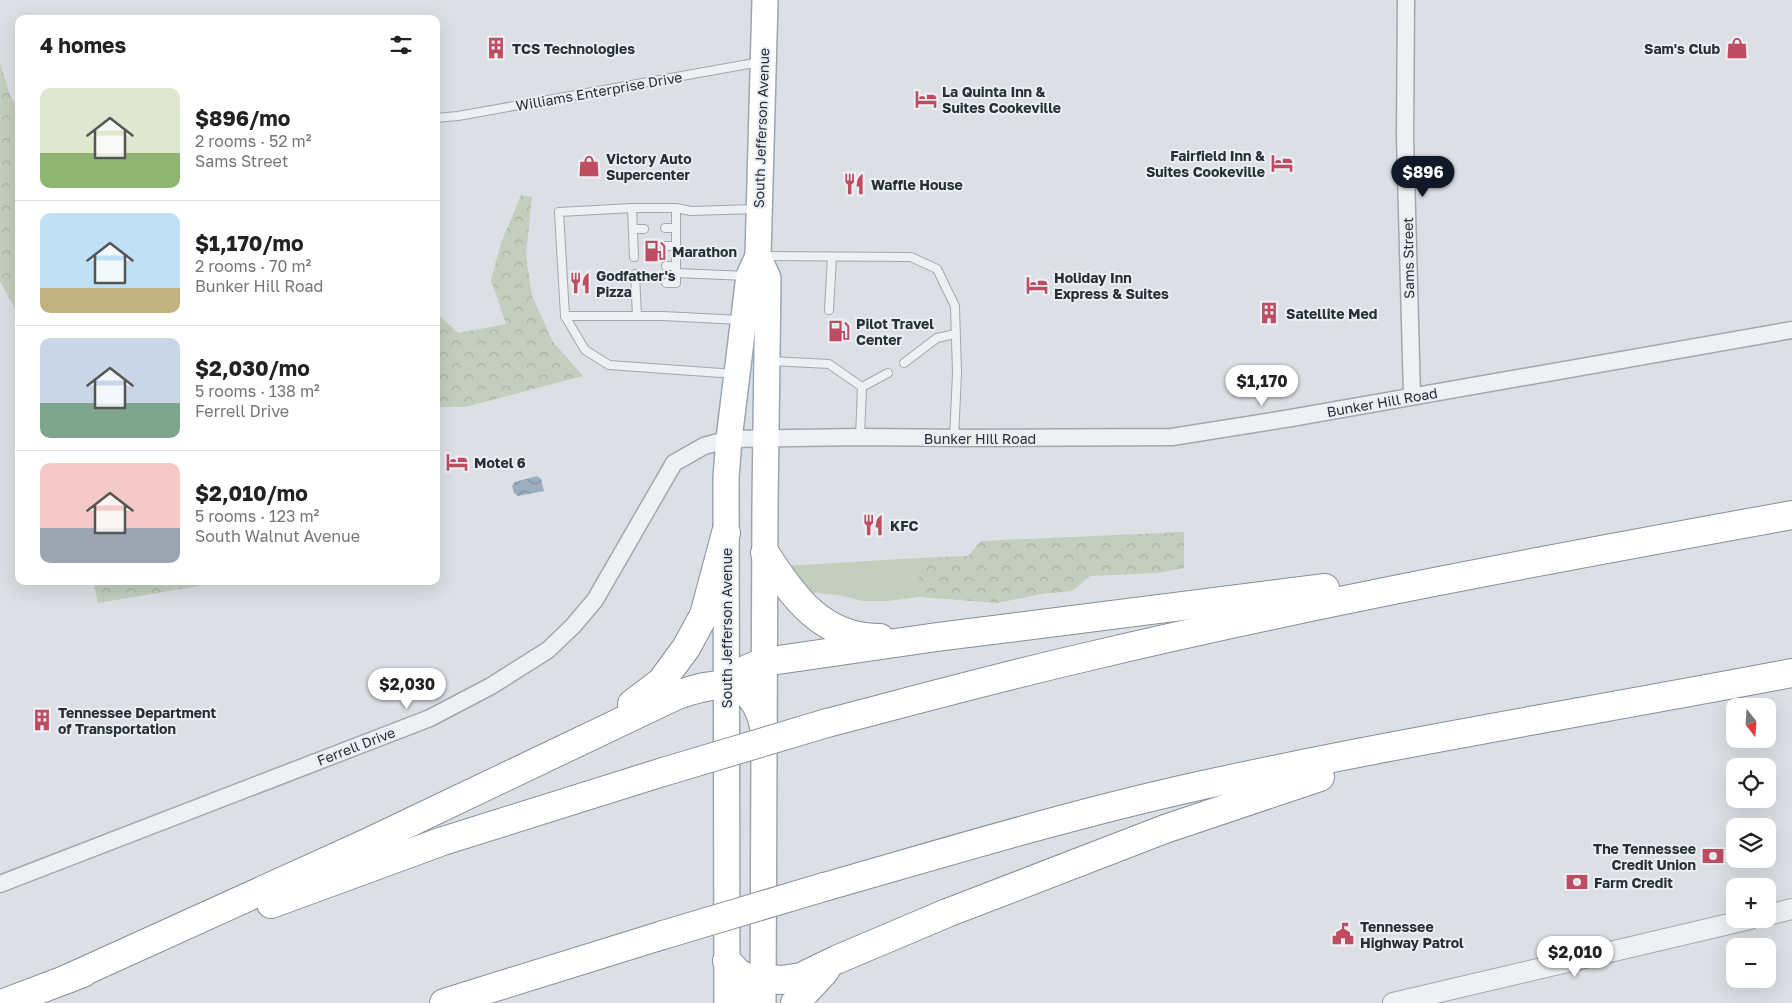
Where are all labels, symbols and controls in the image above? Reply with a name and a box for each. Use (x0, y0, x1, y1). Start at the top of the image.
icon: filters (387, 31, 415, 59)
text: 4 homes (40, 32, 126, 58)
building icon: TCS Technologies (483, 35, 509, 61)
shop icon: Sam's Club (1724, 35, 1750, 61)
place label: TCS Technologies (512, 40, 635, 57)
place label: Sam's Club (1644, 40, 1720, 57)
street label: South Jefferson Avenue (750, 48, 772, 208)
street label: Williams Enterprise Drive (514, 68, 684, 114)
place label: La Quinta Inn & Suites Cookeville (942, 83, 1061, 116)
hotel icon: La Quinta Inn & Suites Cookeville (913, 86, 939, 112)
text: $896/mo (195, 105, 290, 131)
icon: home (80, 108, 140, 168)
text: 2 rooms · 52 m² (195, 131, 311, 151)
place label: Fairfield Inn & Suites Cookeville (1146, 147, 1265, 180)
place label: Victory Auto Supercenter (606, 150, 692, 183)
hotel icon: Fairfield Inn & Suites Cookeville (1269, 150, 1295, 176)
text: Sams Street (195, 151, 288, 171)
shop icon: Victory Auto Supercenter (576, 153, 602, 179)
pin: $896 (1393, 156, 1453, 198)
text: $896 (1402, 162, 1444, 182)
restaurant icon: Waffle House (841, 171, 867, 197)
place label: Waffle House (871, 176, 963, 193)
street label: Sams Street (1399, 217, 1417, 299)
text: $1,170/mo (195, 230, 304, 256)
icon: home (80, 233, 140, 293)
fuel station icon: Marathon (642, 238, 668, 264)
place label: Marathon (672, 243, 737, 260)
text: 2 rooms · 70 m² (195, 256, 311, 276)
place label: Godfather's Pizza (596, 267, 676, 300)
place label: Holiday Inn Express & Suites (1054, 269, 1169, 302)
restaurant icon: Godfather's Pizza (567, 270, 593, 296)
hotel icon: Holiday Inn Express & Suites (1024, 272, 1050, 298)
text: Bunker Hill Road (195, 276, 323, 296)
building icon: Satellite Med (1256, 300, 1282, 326)
place label: Satellite Med (1286, 305, 1377, 322)
place label: Pilot Travel Center (856, 315, 934, 348)
fuel station icon: Pilot Travel Center (826, 318, 852, 344)
text: $2,030/mo (195, 355, 310, 381)
icon: home (80, 358, 140, 418)
pin: $1,170 (1221, 364, 1303, 407)
text: $1,170 (1236, 371, 1288, 391)
text: 5 rooms · 138 m² (195, 381, 320, 401)
street label: Bunker Hill Road (1325, 384, 1439, 420)
text: Ferrell Drive (195, 401, 289, 421)
street label: Bunker Hill Road (924, 430, 1036, 447)
hotel icon: Motel 6 (444, 449, 470, 475)
place label: Motel 6 (474, 454, 526, 471)
text: $2,010/mo (195, 480, 308, 506)
icon: home (80, 483, 140, 543)
text: 5 rooms · 123 m² (195, 506, 319, 526)
restaurant icon: KFC (860, 512, 886, 538)
place label: KFC (890, 517, 918, 534)
text: South Walnut Avenue (195, 526, 360, 546)
street label: South Jefferson Avenue (718, 548, 735, 708)
pin: $2,030 (366, 668, 448, 710)
text: $2,030 (379, 674, 435, 694)
north arrow (1726, 698, 1776, 748)
map controls (1726, 698, 1776, 988)
place label: Tennessee Department of Transportation (58, 704, 216, 737)
building icon: Tennessee Department of Transportation (29, 707, 55, 733)
street label: Ferrell Drive (315, 723, 397, 769)
button: locate (1726, 758, 1776, 808)
button: layers (1726, 818, 1776, 868)
place label: The Tennessee Credit Union (1593, 840, 1696, 873)
bank icon: The Tennessee Credit Union (1700, 843, 1726, 869)
bank icon: Farm Credit (1564, 869, 1590, 895)
place label: Farm Credit (1594, 874, 1673, 891)
button: + (1726, 878, 1776, 928)
place label: Tennessee Highway Patrol (1360, 918, 1464, 951)
public building icon: Tennessee Highway Patrol (1330, 921, 1356, 947)
pin: $2,010 (1534, 936, 1616, 978)
button: − (1726, 938, 1776, 988)
text: $2,010 (1548, 942, 1602, 962)

